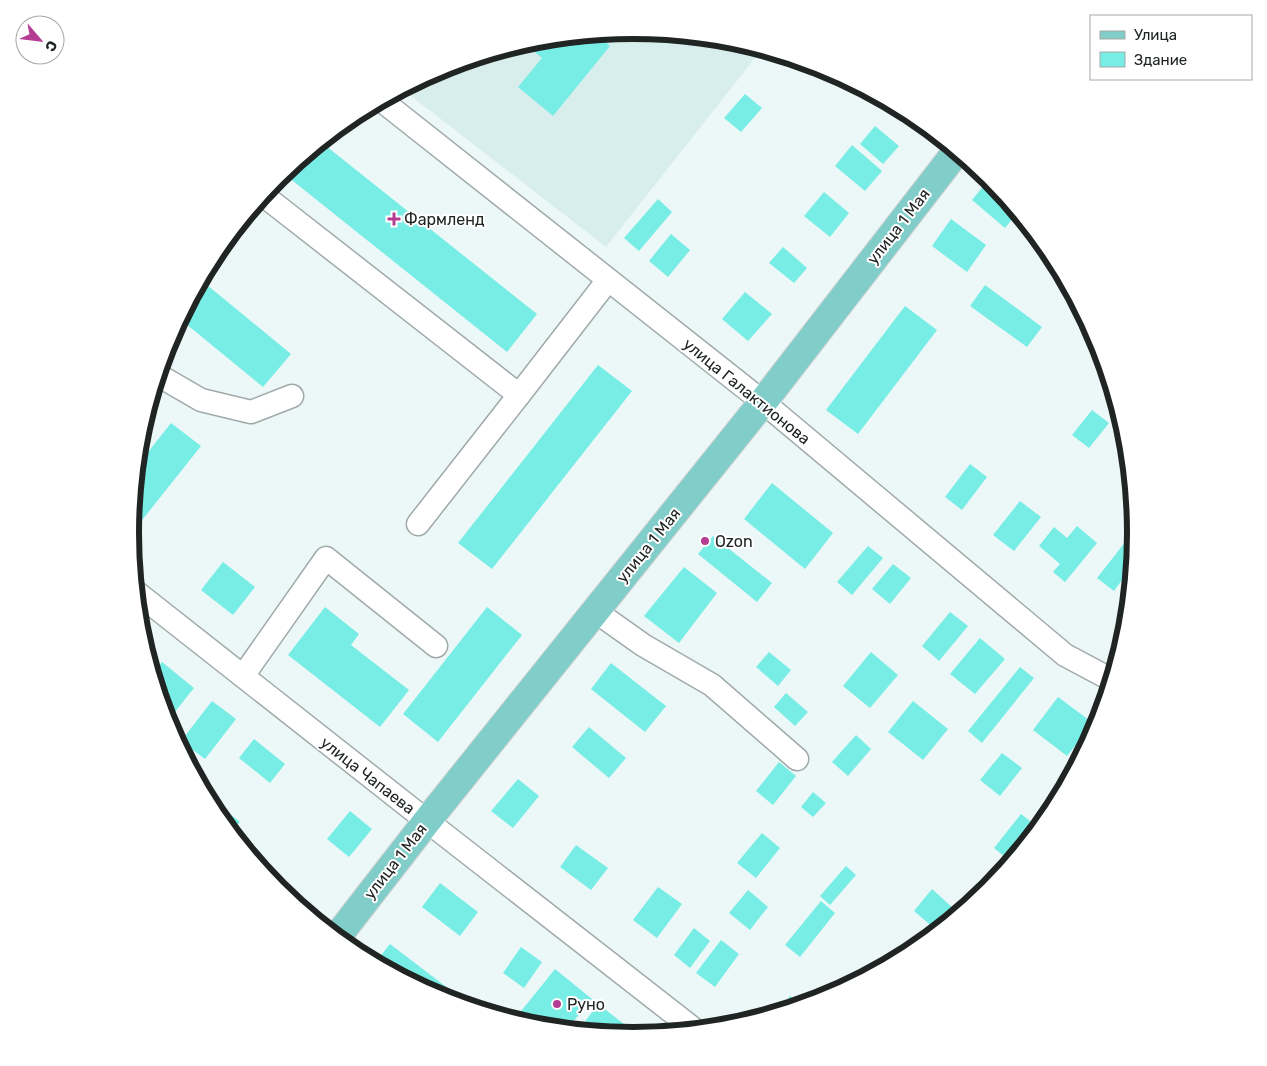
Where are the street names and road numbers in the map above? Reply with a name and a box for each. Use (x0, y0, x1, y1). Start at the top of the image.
street label: улица 1 Мая (863, 185, 934, 268)
street label: улица Галактионова (679, 334, 814, 448)
street label: улица 1 Мая (612, 504, 684, 587)
street label: улица Чапаева (317, 733, 419, 818)
street label: улица 1 Мая (360, 820, 431, 903)

